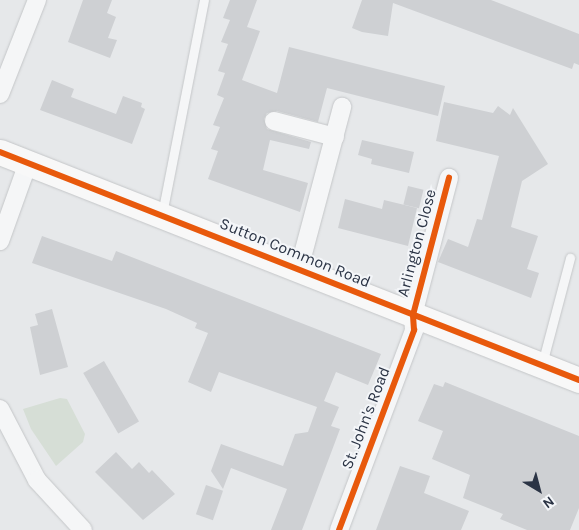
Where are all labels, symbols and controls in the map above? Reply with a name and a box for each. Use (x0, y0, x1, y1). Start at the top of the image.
street label: Arlington Close (393, 187, 441, 299)
street label: Sutton Common Road (217, 214, 373, 292)
street label: St. John's Road (338, 364, 394, 472)
north arrow (514, 465, 564, 515)
text: N (539, 493, 557, 512)

